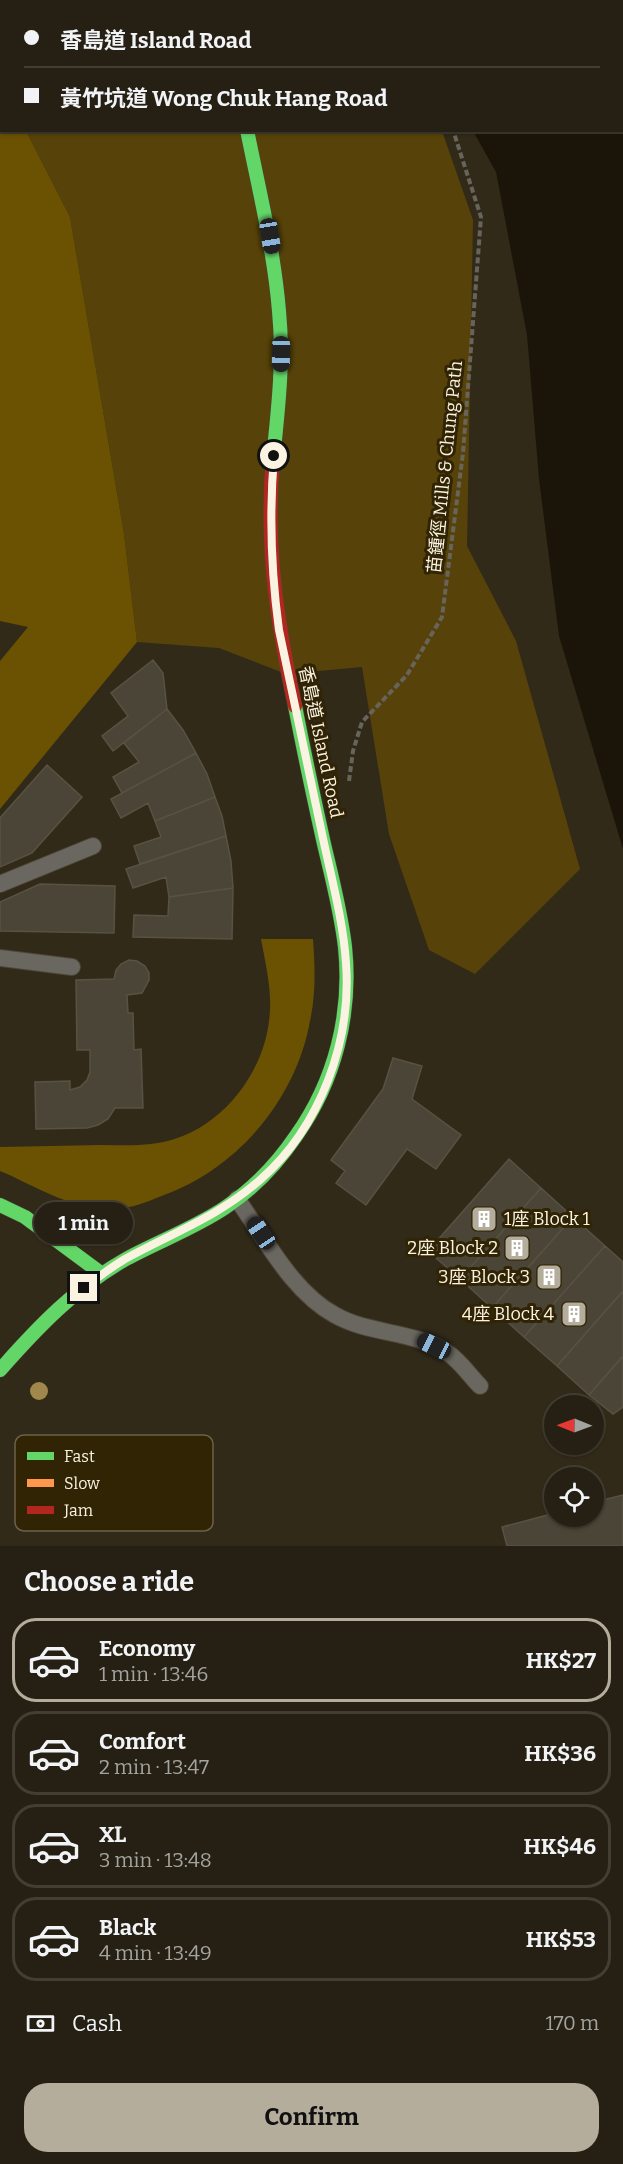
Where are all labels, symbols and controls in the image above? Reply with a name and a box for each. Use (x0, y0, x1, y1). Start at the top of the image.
text: 香島道 Island Road (60, 27, 252, 54)
text: 黃竹坑道 Wong Chuk Hang Road (60, 85, 387, 112)
car (258, 217, 282, 255)
car (272, 336, 290, 372)
street label: 苗鍾徑 Mills & Chung Path (423, 360, 467, 574)
route start (260, 442, 287, 469)
street label: 香島道 Island Road (294, 664, 348, 820)
callout: 1 min (34, 1201, 134, 1243)
building icon: 1座 Block 1 (469, 1204, 499, 1234)
place label: 1座 Block 1 (504, 1208, 591, 1230)
text: 1 min (58, 1211, 109, 1235)
car (243, 1213, 279, 1253)
building icon: 2座 Block 2 (502, 1233, 532, 1263)
place label: 2座 Block 2 (407, 1237, 498, 1259)
building icon: 3座 Block 3 (534, 1262, 564, 1292)
place label: 3座 Block 3 (438, 1266, 530, 1288)
route end (70, 1274, 97, 1301)
building icon: 4座 Block 4 (559, 1299, 589, 1329)
place label: 4座 Block 4 (462, 1303, 554, 1325)
car (414, 1330, 454, 1362)
north arrow (544, 1395, 604, 1455)
map controls (544, 1395, 604, 1527)
legend (15, 1435, 213, 1531)
text: Fast (64, 1447, 95, 1466)
button: locate (544, 1467, 604, 1527)
text: Slow (64, 1474, 100, 1493)
text: Jam (63, 1501, 93, 1520)
text: Choose a ride (24, 1566, 194, 1598)
icon: car (27, 1633, 81, 1687)
text: Economy (99, 1635, 195, 1662)
text: HK$27 (526, 1647, 596, 1674)
text: 1 min · 13:46 (99, 1662, 208, 1686)
icon: car (27, 1726, 81, 1780)
text: Comfort (99, 1728, 186, 1755)
text: HK$36 (524, 1740, 596, 1767)
text: 2 min · 13:47 (99, 1755, 209, 1779)
icon: car (27, 1819, 81, 1873)
text: XL (99, 1821, 126, 1848)
text: HK$46 (523, 1833, 596, 1860)
text: 3 min · 13:48 (99, 1848, 212, 1872)
icon: car (27, 1912, 81, 1966)
text: Black (99, 1914, 156, 1941)
text: HK$53 (526, 1926, 596, 1953)
text: 4 min · 13:49 (99, 1941, 212, 1965)
icon: cash (24, 2007, 57, 2040)
text: Cash (72, 2010, 122, 2037)
text: 170 m (546, 2011, 599, 2035)
button: Confirm (24, 2083, 599, 2152)

